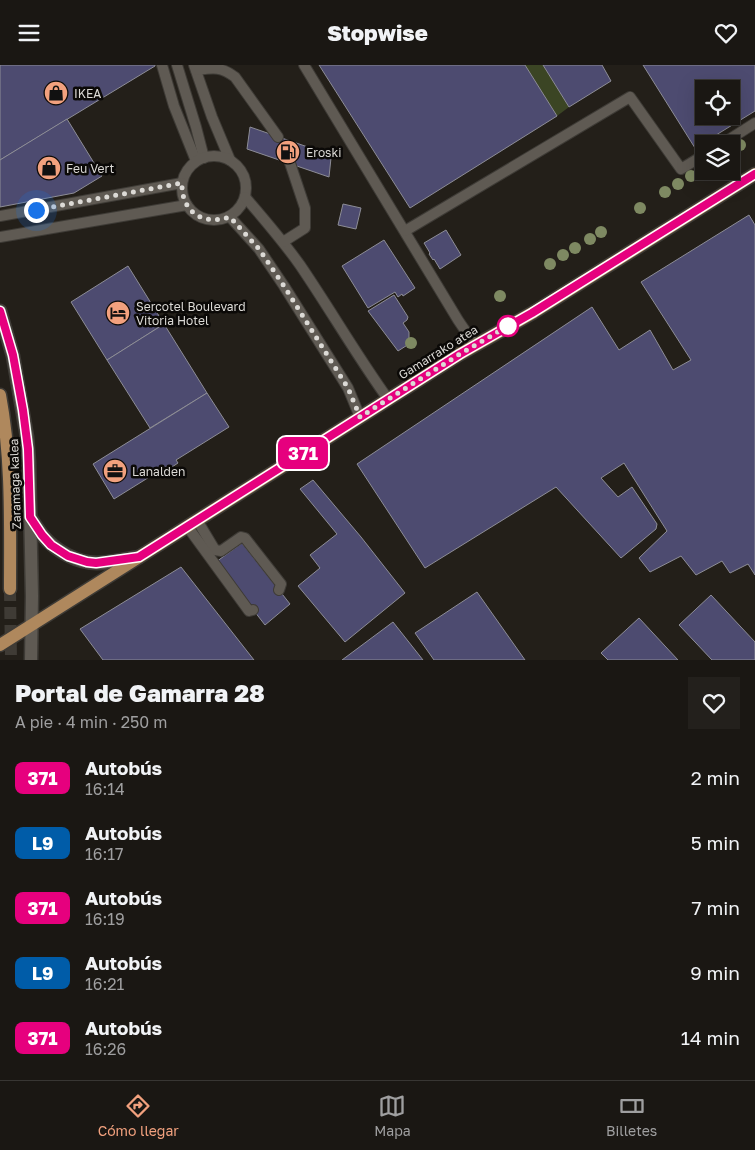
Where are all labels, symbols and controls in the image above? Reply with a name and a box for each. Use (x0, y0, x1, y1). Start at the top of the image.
icon: menu (15, 19, 43, 47)
text: Stopwise (327, 19, 428, 46)
icon: heart (712, 19, 740, 47)
shop icon: IKEA (43, 80, 69, 106)
map controls (695, 80, 740, 180)
button: locate (695, 80, 740, 125)
place label: IKEA (74, 86, 101, 101)
button: layers (695, 135, 740, 180)
fuel station icon: Eroski (275, 139, 301, 165)
place label: Eroski (306, 145, 341, 160)
shop icon: Feu Vert (36, 155, 62, 181)
place label: Feu Vert (66, 161, 114, 176)
your location (24, 198, 49, 223)
place label: Sercotel Boulevard Vitoria Hotel (136, 299, 246, 328)
hotel icon: Sercotel Boulevard Vitoria Hotel (105, 300, 131, 326)
unlabelled marker (497, 315, 519, 337)
street label: Gamarrako atea (396, 322, 480, 382)
line badge: 371 (274, 437, 332, 469)
street label: Zaramaga kalea (6, 438, 24, 530)
text: 371 (288, 442, 318, 464)
office icon: Lanalden (102, 458, 128, 484)
place label: Lanalden (132, 464, 185, 479)
button: heart (688, 677, 740, 729)
text: Portal de Gamarra 28 (15, 678, 265, 707)
text: A pie · 4 min · 250 m (15, 712, 167, 732)
text: Autobús (85, 756, 162, 779)
text: 2 min (691, 766, 740, 789)
text: 371 (27, 767, 58, 789)
text: 16:14 (85, 779, 125, 799)
text: Autobús (85, 821, 162, 844)
text: 5 min (691, 831, 740, 854)
text: L9 (32, 832, 53, 854)
text: 16:17 (85, 844, 123, 864)
text: Autobús (85, 886, 162, 909)
text: 7 min (692, 896, 740, 919)
text: 371 (27, 897, 58, 919)
text: 16:19 (85, 909, 125, 929)
text: Autobús (85, 951, 162, 974)
text: 9 min (690, 961, 740, 984)
text: L9 (32, 962, 53, 984)
text: 16:21 (85, 974, 124, 994)
text: Autobús (85, 1016, 162, 1039)
text: 14 min (681, 1026, 740, 1049)
text: 371 (27, 1027, 58, 1049)
text: 16:26 (85, 1039, 126, 1059)
tab: Cómo llegar (98, 1092, 179, 1139)
tab: Mapa (374, 1092, 411, 1139)
tab: Billetes (606, 1092, 657, 1139)

